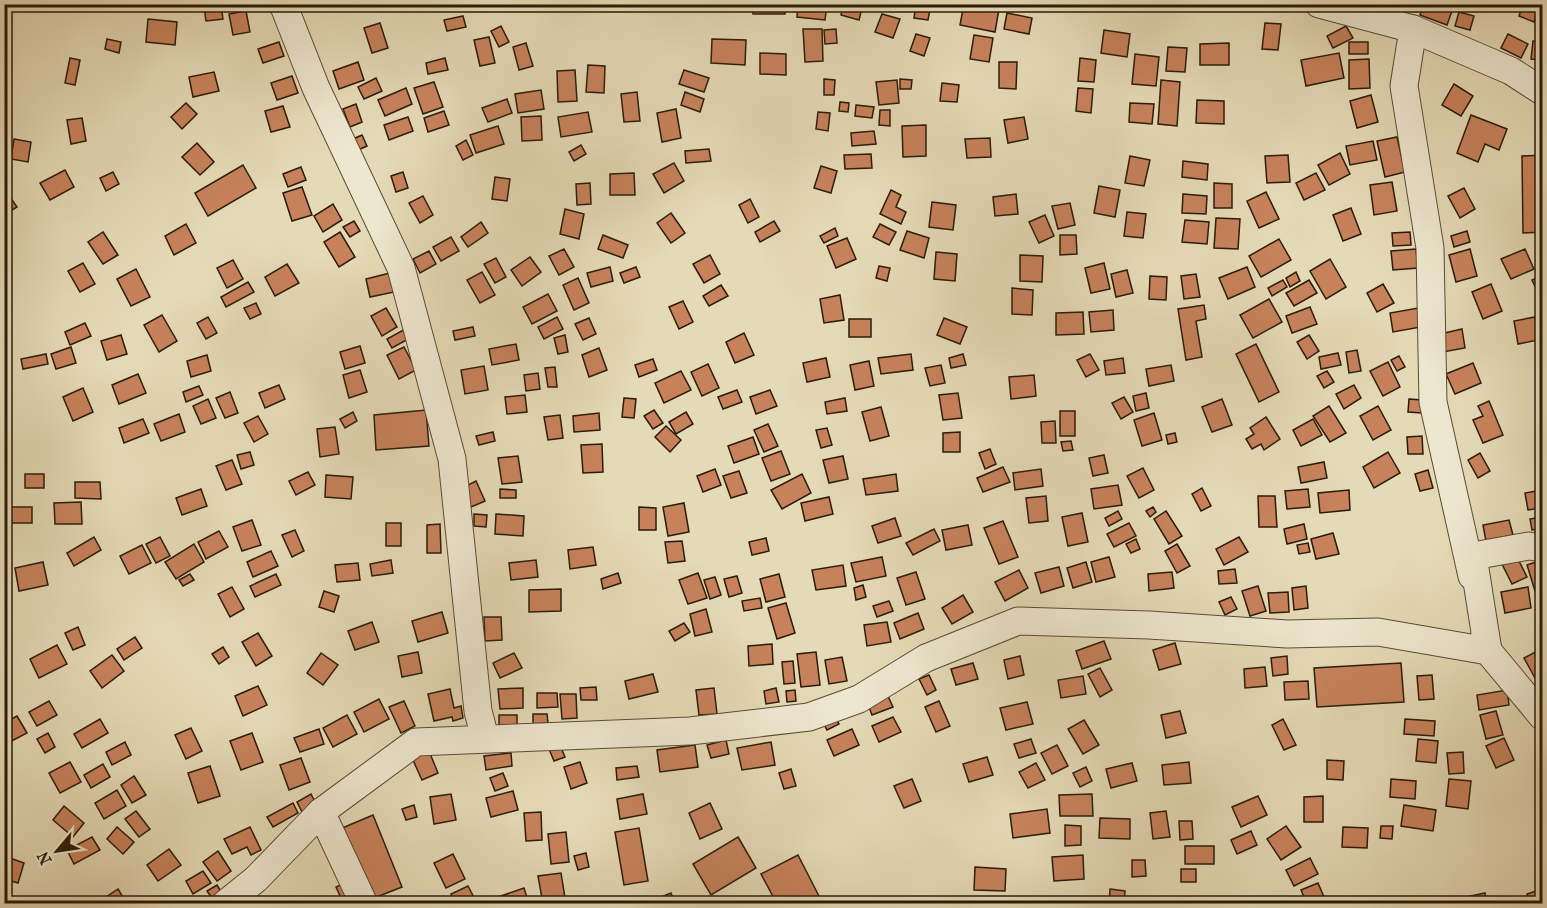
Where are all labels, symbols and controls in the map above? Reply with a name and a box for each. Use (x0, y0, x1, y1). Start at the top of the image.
north arrow (27, 821, 87, 881)
text: N (33, 847, 56, 868)

